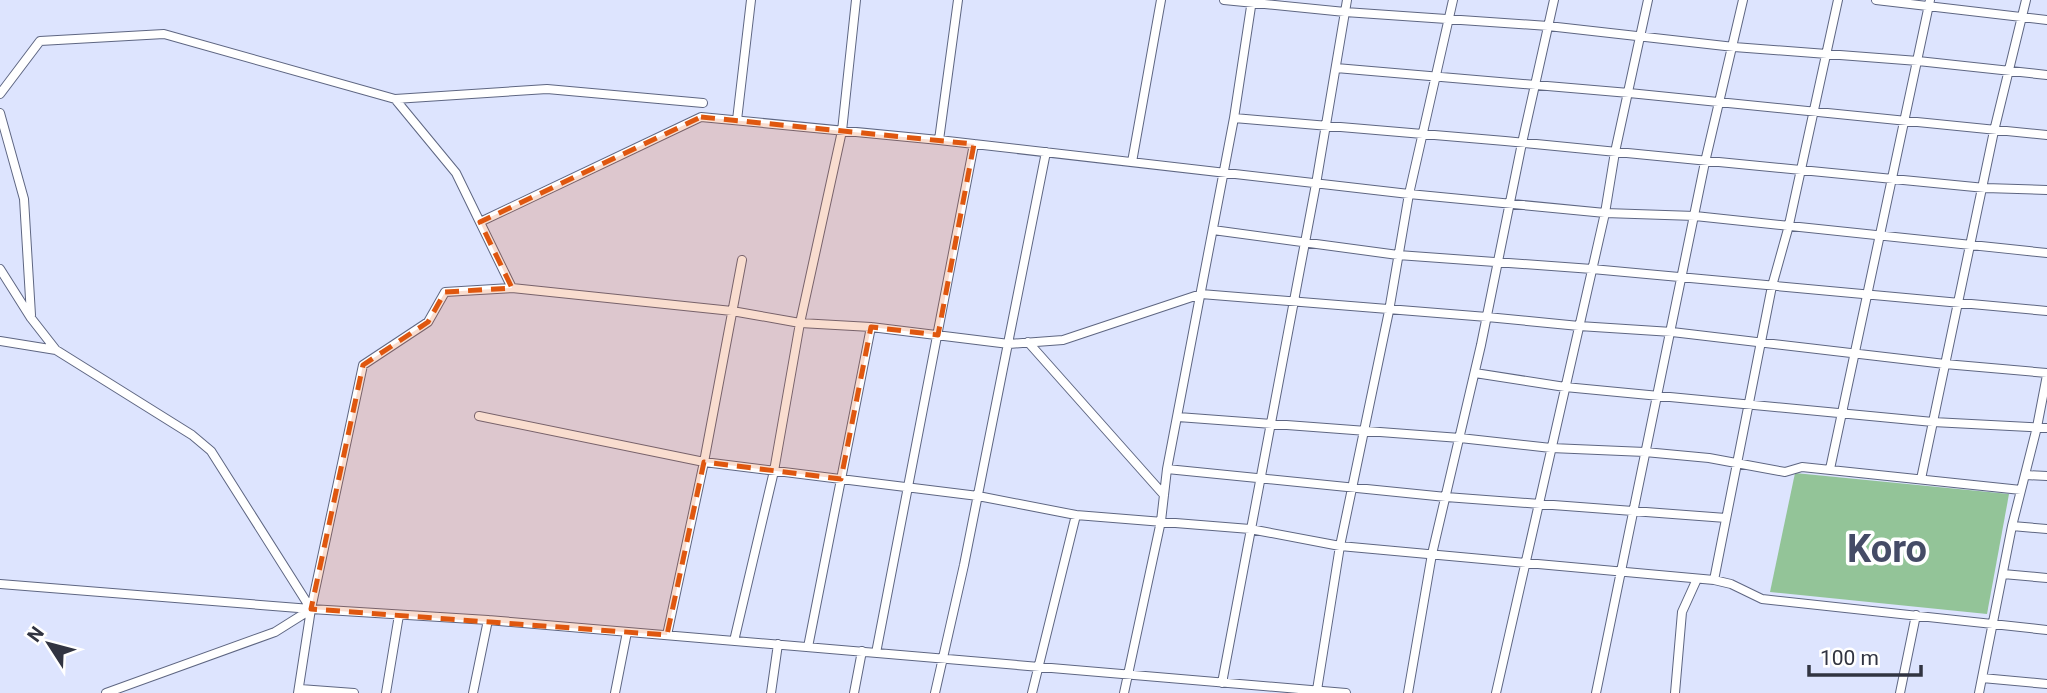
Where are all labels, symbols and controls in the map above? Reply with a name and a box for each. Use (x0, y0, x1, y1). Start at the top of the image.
district label: Koro (1847, 527, 1927, 571)
north arrow (14, 609, 84, 679)
text: N (22, 622, 49, 646)
scale bar (1809, 634, 1921, 678)
text: 100 m (1820, 646, 1879, 670)

